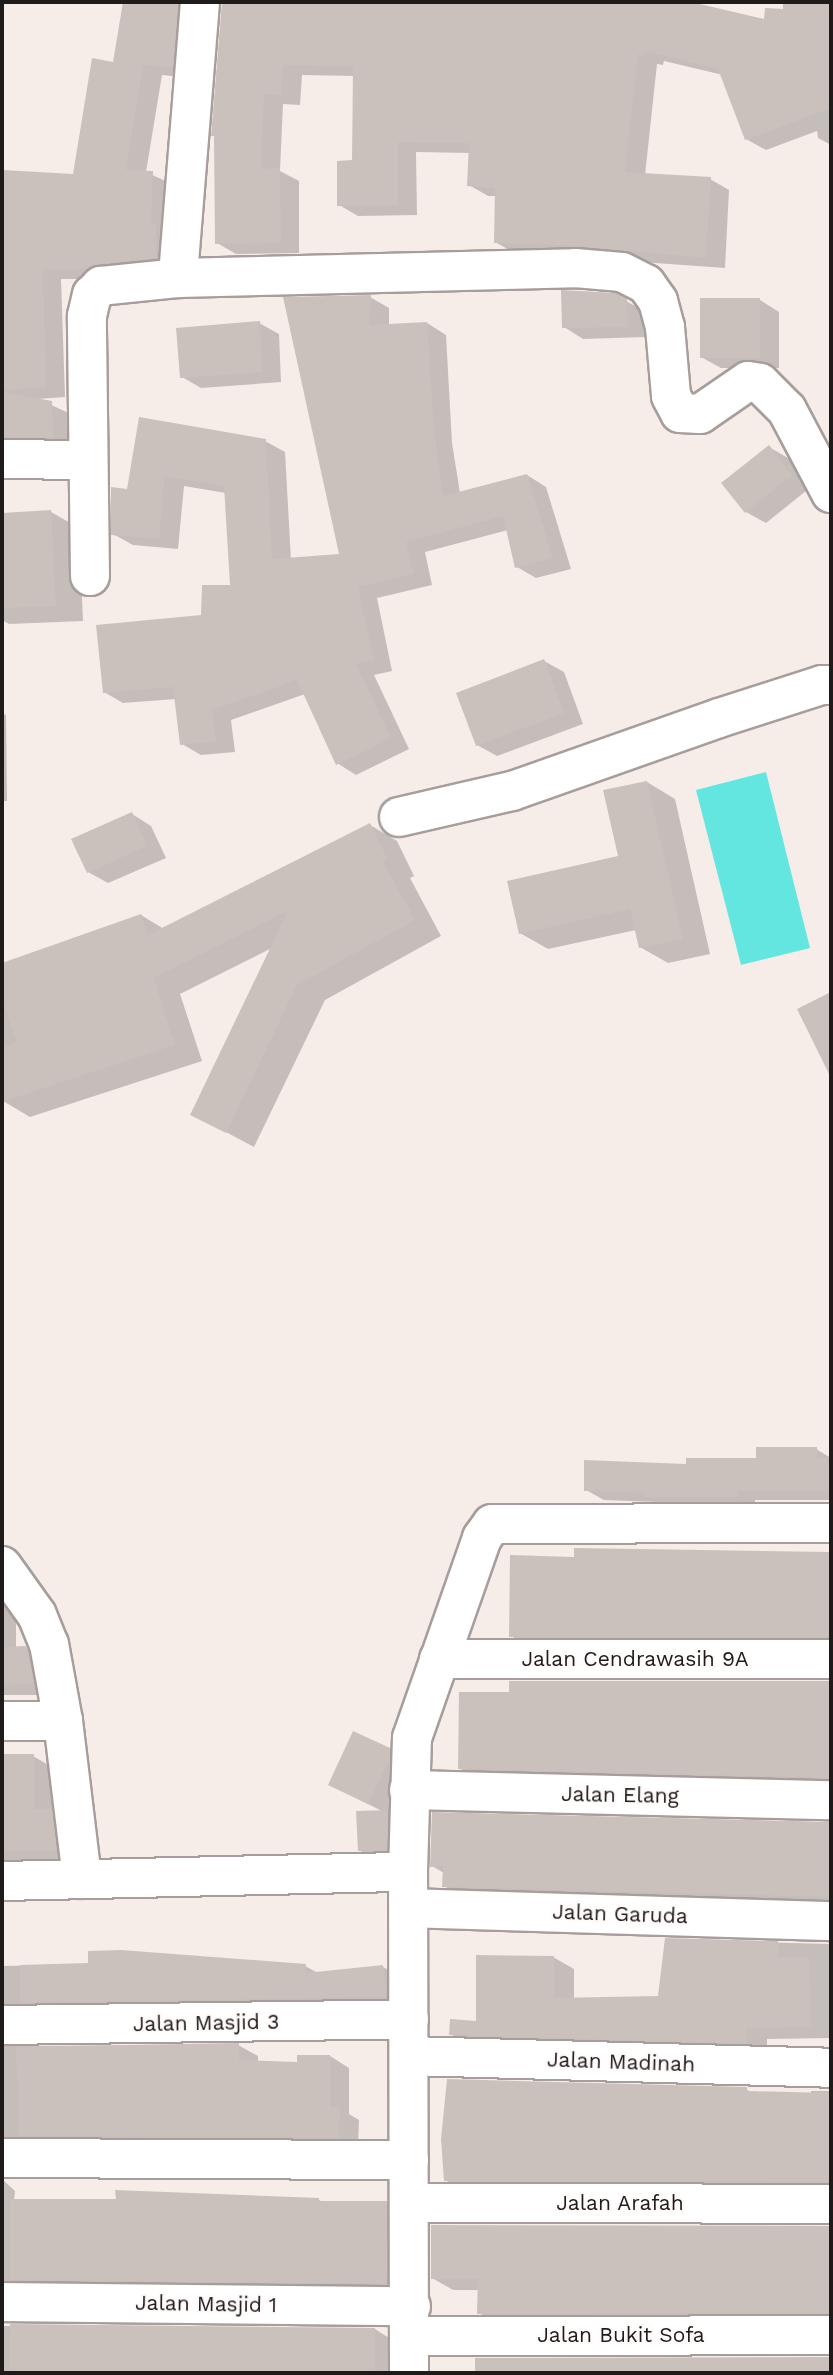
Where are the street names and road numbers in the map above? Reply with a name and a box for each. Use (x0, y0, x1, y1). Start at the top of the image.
street label: Jalan Cendrawasih 9A (521, 1646, 749, 1672)
street label: Jalan Elang (561, 1781, 679, 1809)
street label: Jalan Garuda (552, 1899, 688, 1929)
street label: Jalan Masjid 3 (133, 2009, 279, 2037)
street label: Jalan Madinah (547, 2047, 695, 2077)
street label: Jalan Arafah (556, 2190, 684, 2216)
street label: Jalan Masjid 1 (135, 2290, 277, 2318)
street label: Jalan Bukit Sofa (537, 2322, 705, 2348)

